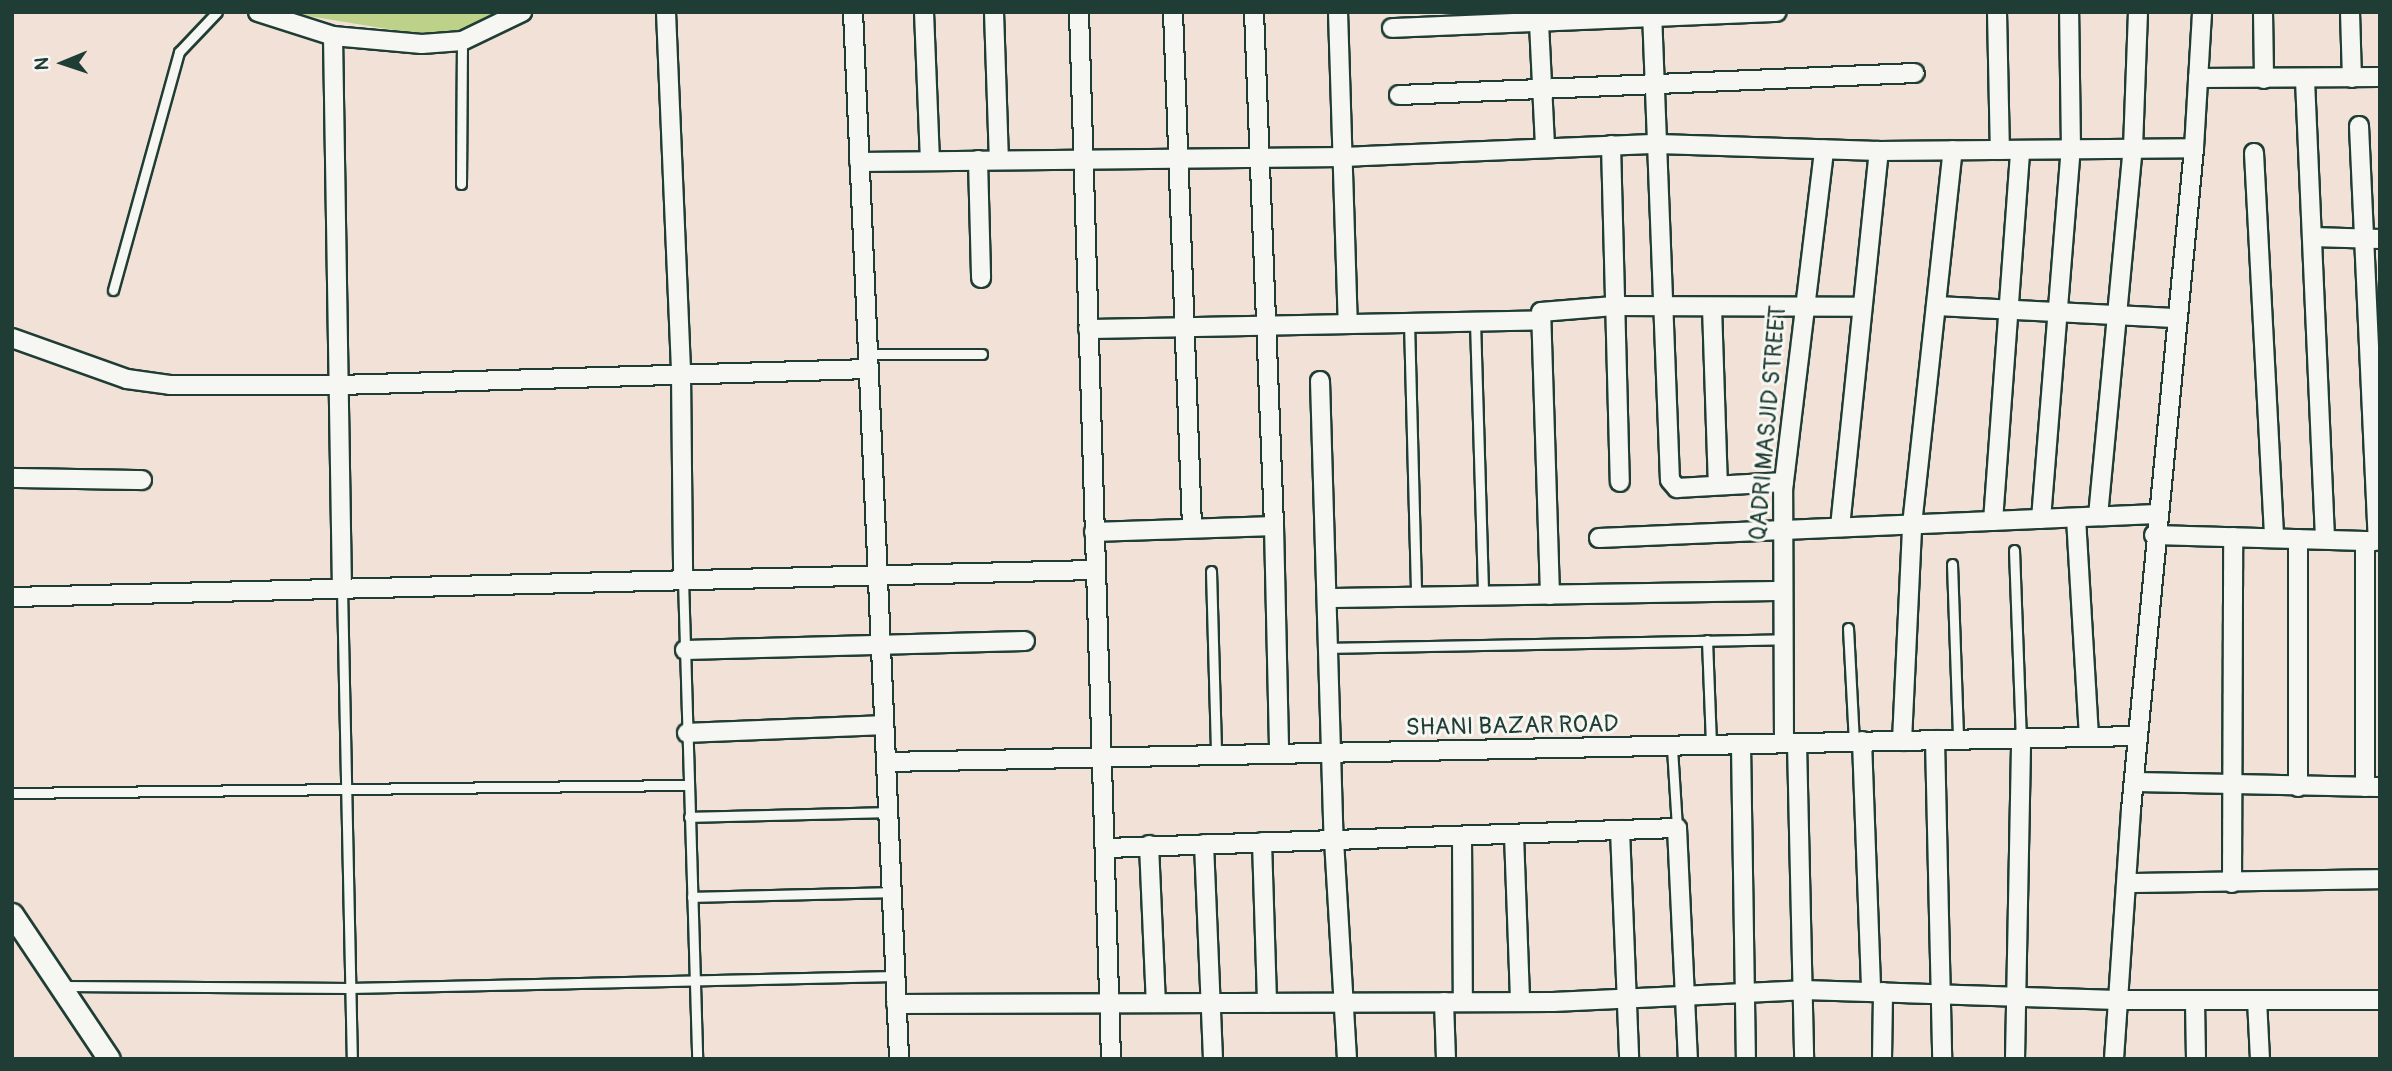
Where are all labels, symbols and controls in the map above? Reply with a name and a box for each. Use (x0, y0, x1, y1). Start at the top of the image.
north arrow (28, 28, 98, 98)
text: N (30, 57, 54, 71)
street label: QADRI MASJID STREET (1743, 304, 1793, 542)
street label: SHANI BAZAR ROAD (1405, 710, 1619, 742)

